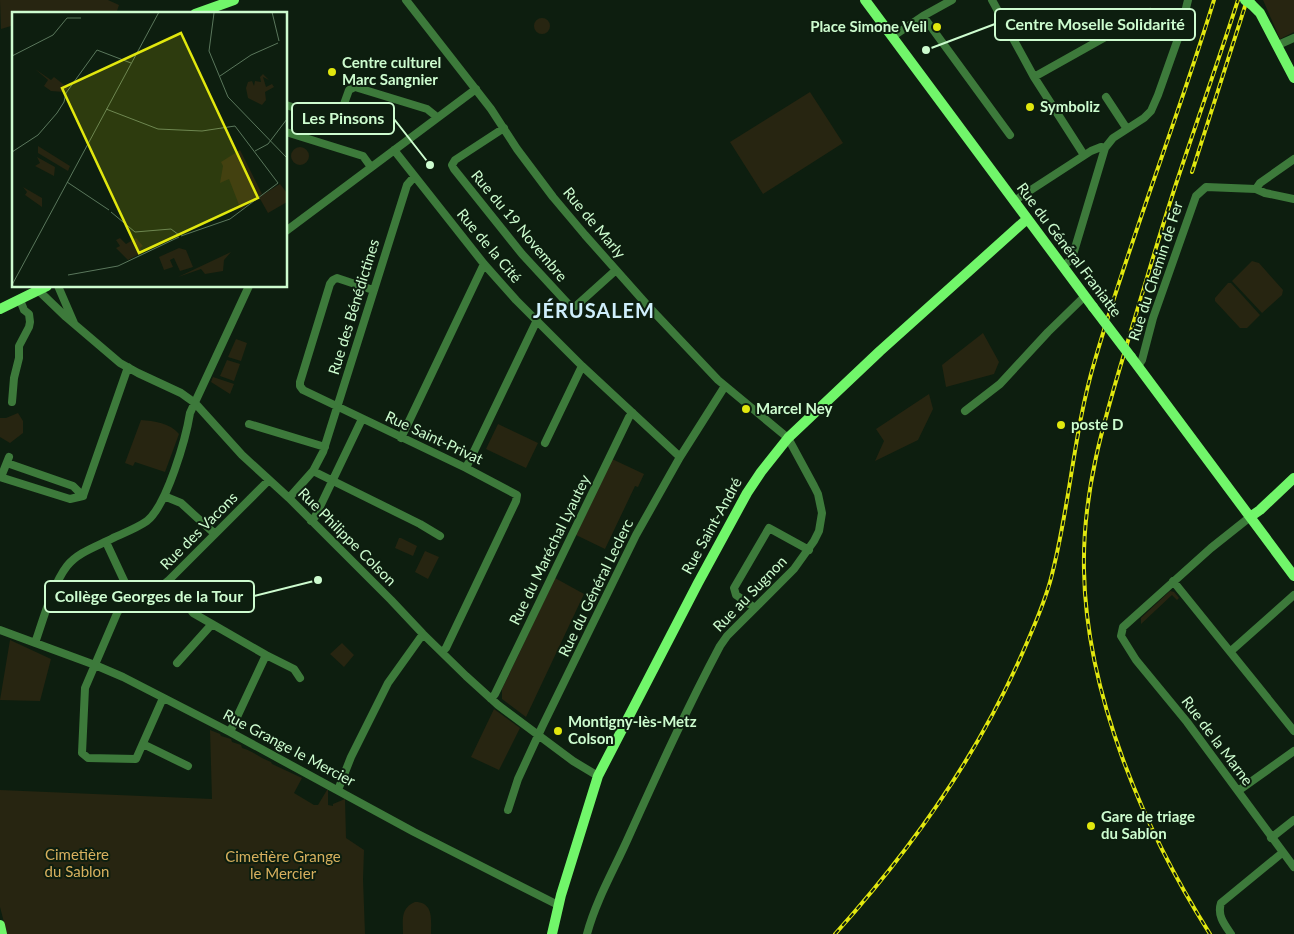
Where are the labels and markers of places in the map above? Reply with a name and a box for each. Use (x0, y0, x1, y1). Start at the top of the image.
callout: Centre Moselle Solidarité (995, 9, 1195, 40)
place label: Place Simone Veil (810, 17, 927, 35)
marker: Place Simone Veil (931, 21, 943, 33)
place label: Centre culturel Marc Sangnier (342, 53, 441, 88)
marker: Centre culturel Marc Sangnier (326, 66, 338, 78)
place label: Symboliz (1040, 97, 1100, 115)
marker: Symboliz (1024, 101, 1036, 113)
callout: Les Pinsons (292, 103, 394, 134)
place label: Marcel Ney (756, 399, 833, 417)
marker: Marcel Ney (740, 403, 752, 415)
place label: poste D (1071, 415, 1123, 433)
marker: poste D (1055, 419, 1067, 431)
callout: Collège Georges de la Tour (45, 581, 254, 612)
place label: Montigny-lès-Metz Colson (568, 712, 697, 747)
marker: Montigny-lès-Metz Colson (552, 725, 564, 737)
place label: Gare de triage du Sablon (1101, 807, 1195, 842)
marker: Gare de triage du Sablon (1085, 820, 1097, 832)

